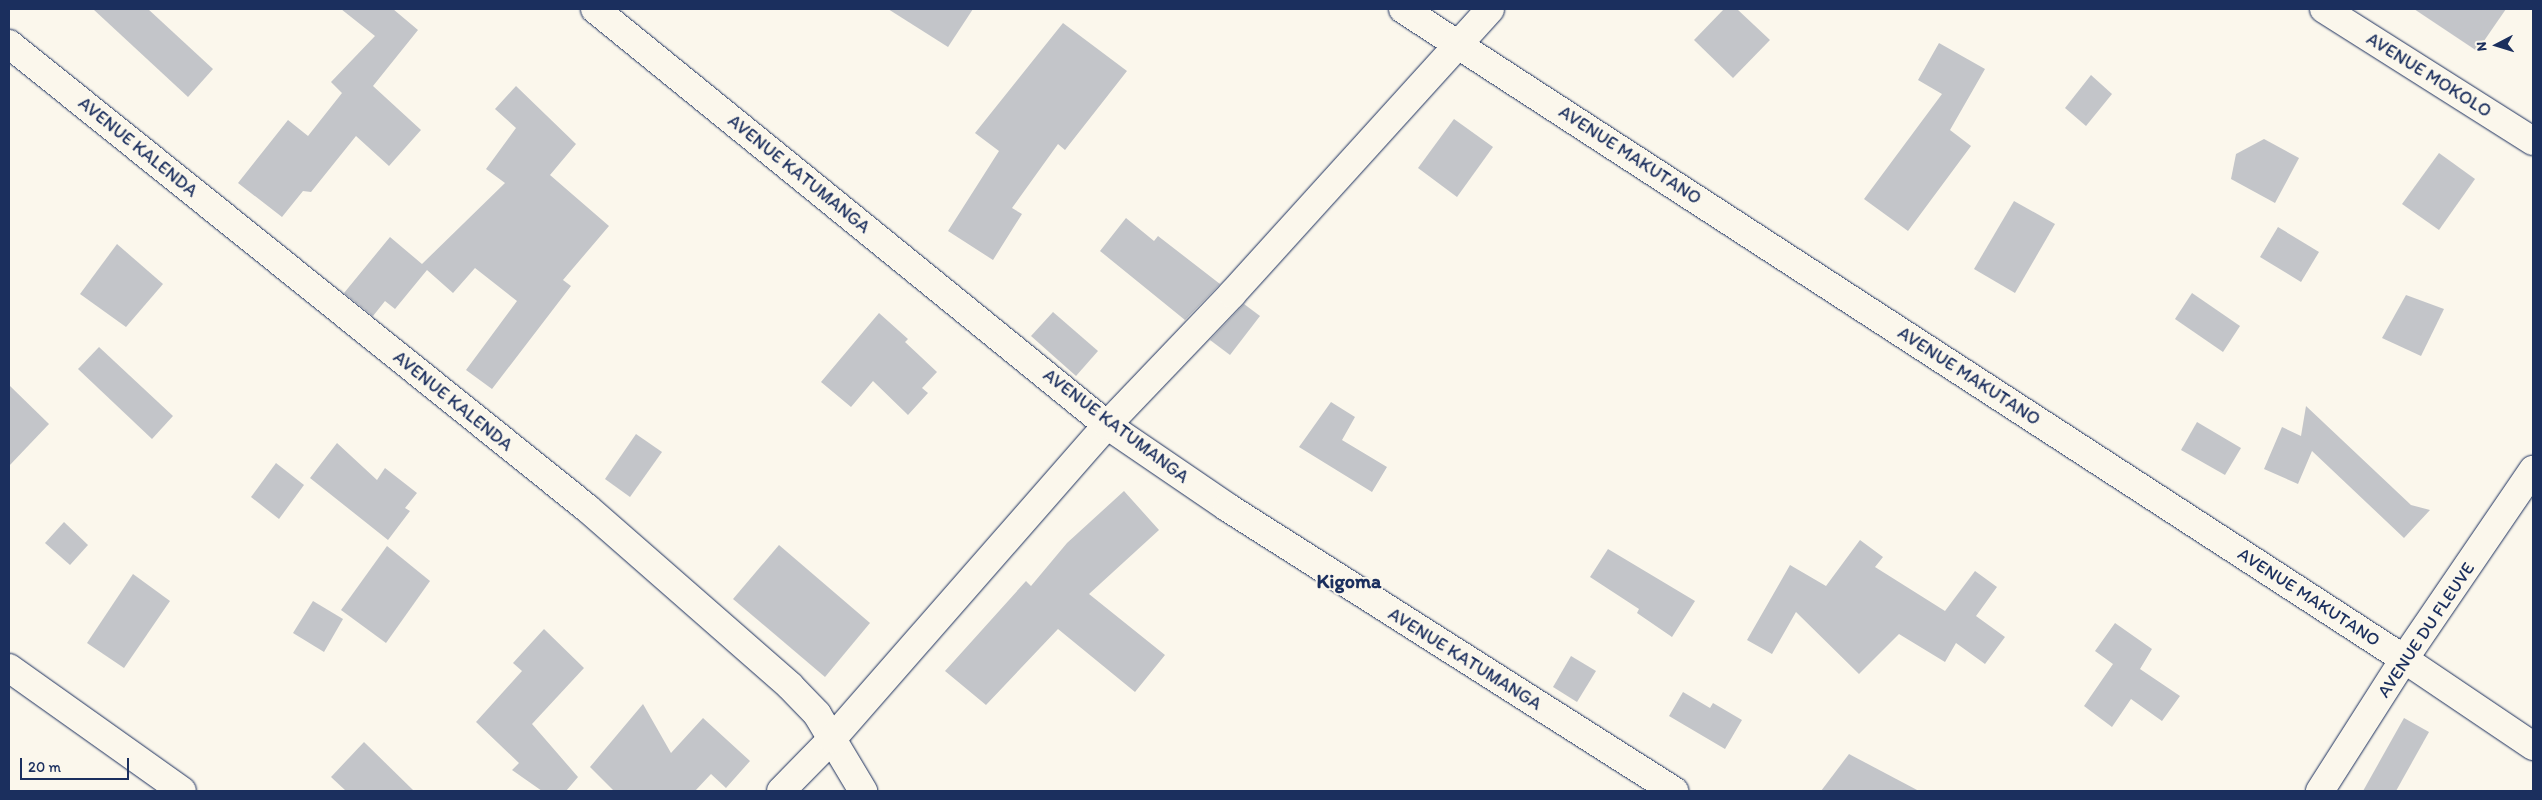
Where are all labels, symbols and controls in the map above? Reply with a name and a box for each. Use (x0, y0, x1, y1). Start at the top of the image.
north arrow (2472, 20, 2522, 70)
street label: AVENUE MOKOLO (2363, 28, 2495, 122)
street label: AVENUE KALENDA (74, 92, 202, 202)
street label: AVENUE MAKUTANO (1555, 101, 1705, 209)
street label: AVENUE KATUMANGA (724, 110, 874, 238)
street label: AVENUE MAKUTANO (1894, 322, 2044, 430)
street label: AVENUE KALENDA (389, 346, 517, 456)
street label: AVENUE KATUMANGA (1039, 364, 1193, 488)
street label: AVENUE MAKUTANO (2234, 543, 2384, 651)
street label: AVENUE DU FLEUVE (2373, 558, 2479, 702)
district label: Kigoma (1317, 569, 1381, 593)
street label: AVENUE KATUMANGA (1385, 603, 1545, 715)
scale bar (22, 748, 131, 780)
text: 20 m (28, 758, 61, 776)

